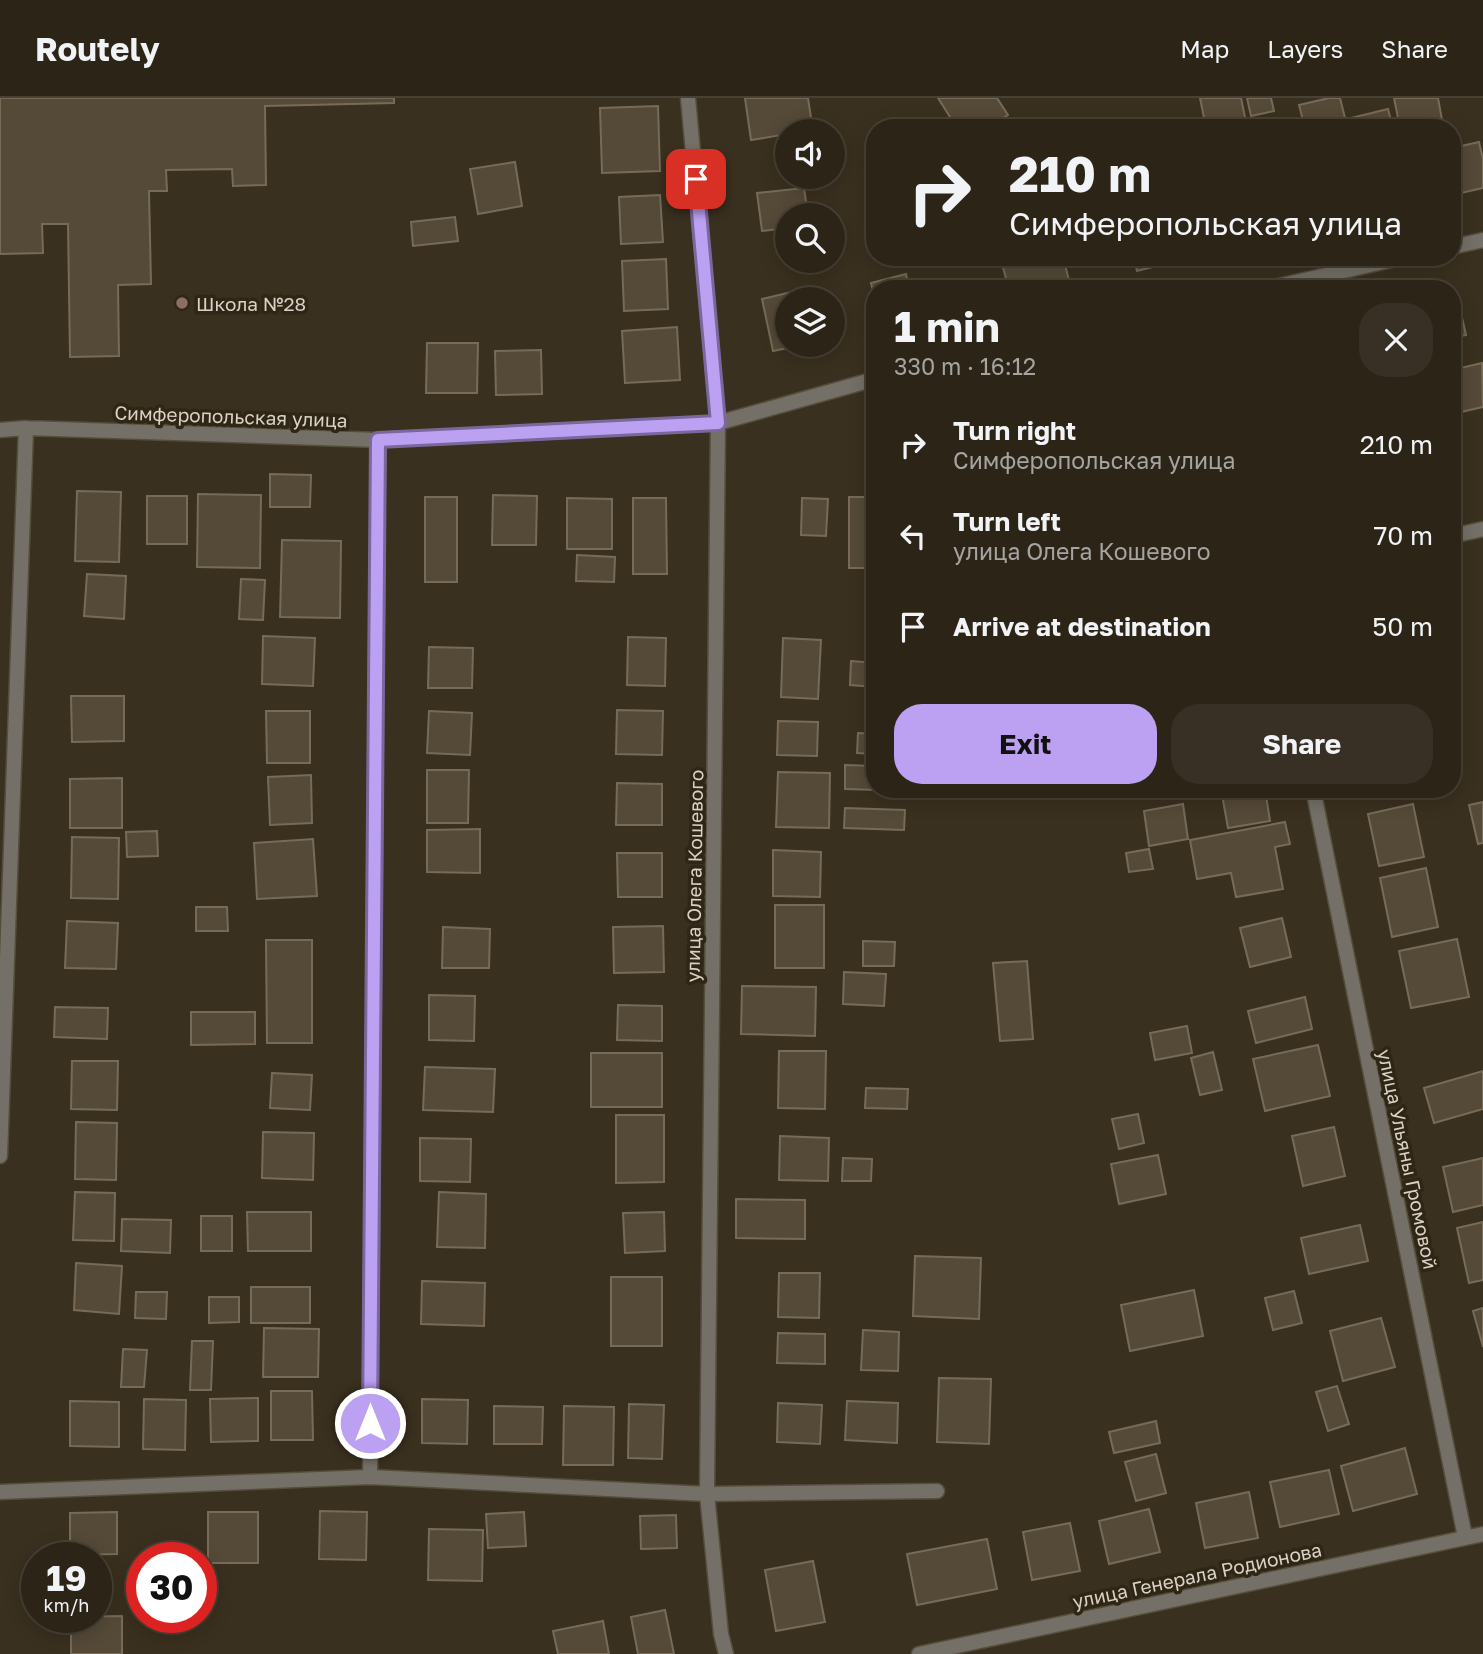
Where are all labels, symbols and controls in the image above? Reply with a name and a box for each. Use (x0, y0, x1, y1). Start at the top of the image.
text: Routely (35, 29, 160, 68)
text: Map (1180, 34, 1229, 63)
text: Layers (1267, 34, 1343, 63)
text: Share (1381, 34, 1448, 63)
map controls (775, 119, 845, 357)
button: sound (775, 119, 845, 189)
text: 210 m (1009, 144, 1151, 203)
icon: right (894, 147, 985, 238)
pin (666, 149, 726, 209)
icon: arrive (677, 160, 715, 198)
button: search (775, 203, 845, 273)
text: Симферопольская улица (1009, 204, 1402, 242)
button: layers (775, 287, 845, 357)
place label: Школа №28 (196, 292, 306, 315)
marker: Школа №28 (174, 295, 190, 311)
text: 1 min (894, 301, 1000, 351)
button: close (1359, 303, 1433, 377)
text: 330 m · 16:12 (894, 352, 1036, 380)
street label: Симферопольская улица (114, 400, 348, 432)
text: Turn right (953, 415, 1076, 446)
icon: right (894, 426, 932, 464)
text: 210 m (1360, 429, 1433, 460)
text: Симферопольская улица (953, 446, 1235, 474)
text: Turn left (953, 506, 1061, 537)
icon: left (894, 517, 932, 555)
text: 70 m (1374, 520, 1433, 551)
text: улица Олега Кошевого (953, 537, 1211, 565)
icon: arrive (894, 608, 932, 646)
text: Arrive at destination (953, 611, 1211, 642)
text: 50 m (1372, 611, 1433, 642)
button: Exit (894, 704, 1157, 784)
button: Share (1171, 704, 1433, 784)
street label: улица Олега Кошевого (681, 769, 707, 983)
street label: улица Ульяны Громовой (1373, 1047, 1443, 1271)
position arrow (333, 1386, 407, 1460)
street label: улица Генерала Родионова (1070, 1537, 1324, 1613)
speed limit sign: 30 (126, 1542, 217, 1633)
text: 19 (46, 1557, 87, 1599)
text: km/h (44, 1594, 89, 1616)

